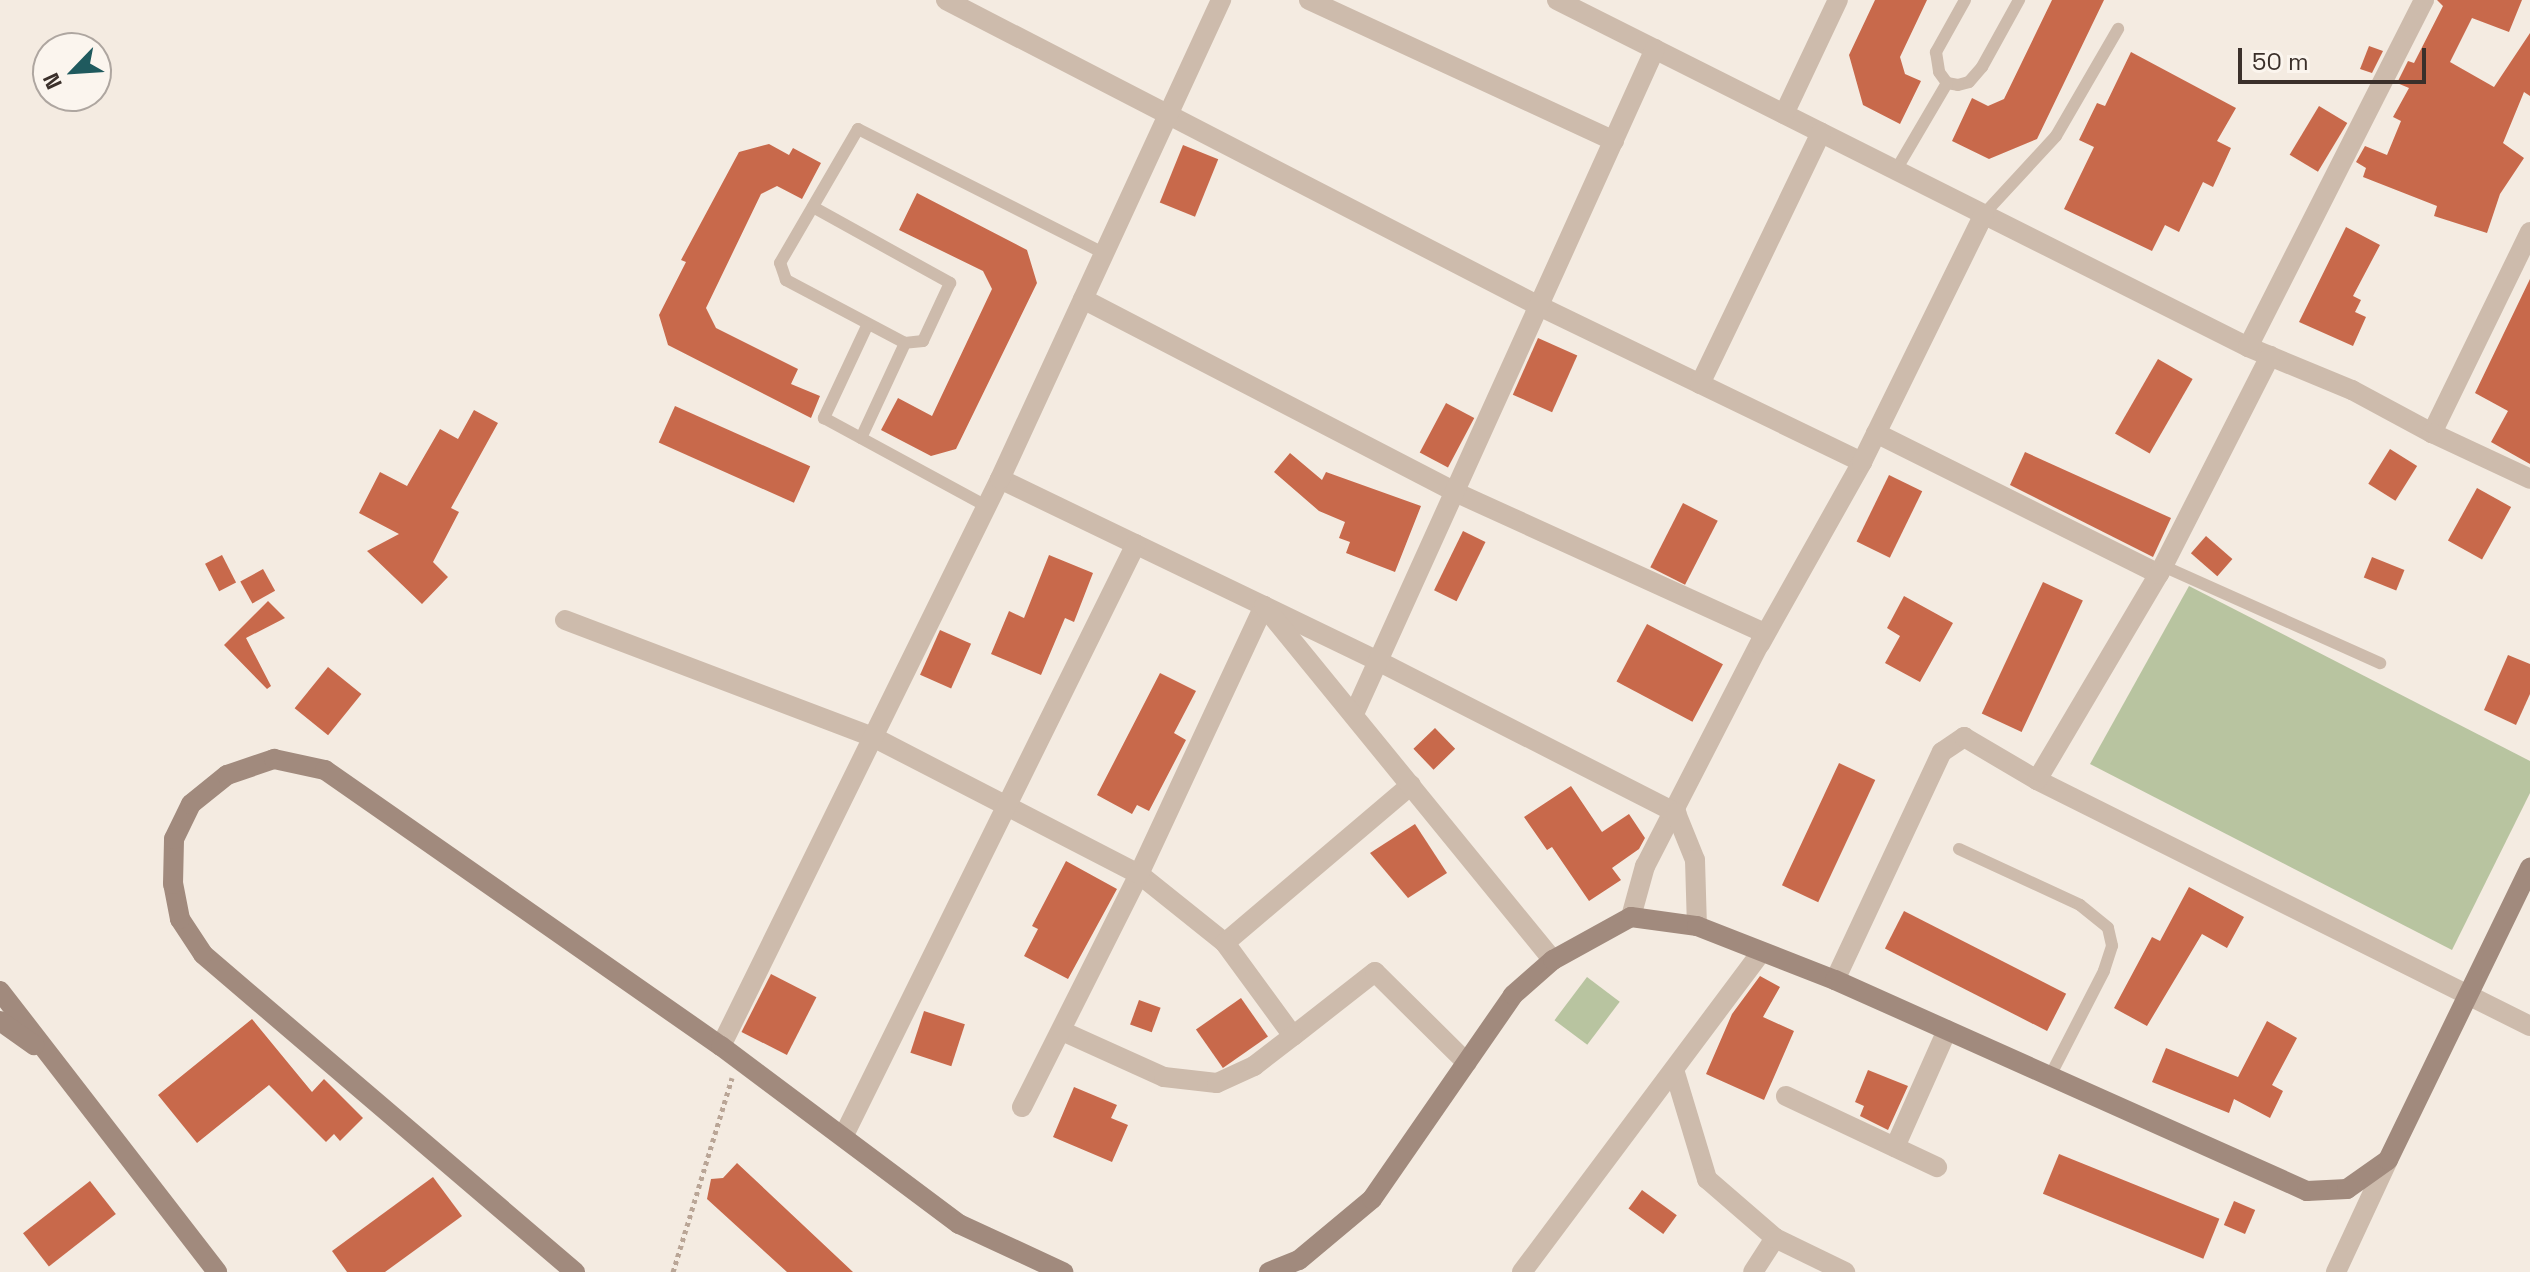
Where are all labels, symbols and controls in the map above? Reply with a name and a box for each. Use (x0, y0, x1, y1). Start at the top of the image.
north arrow (32, 32, 112, 112)
scale bar (2242, 32, 2430, 82)
text: 50 m (2252, 46, 2309, 77)
text: N (36, 69, 68, 94)

